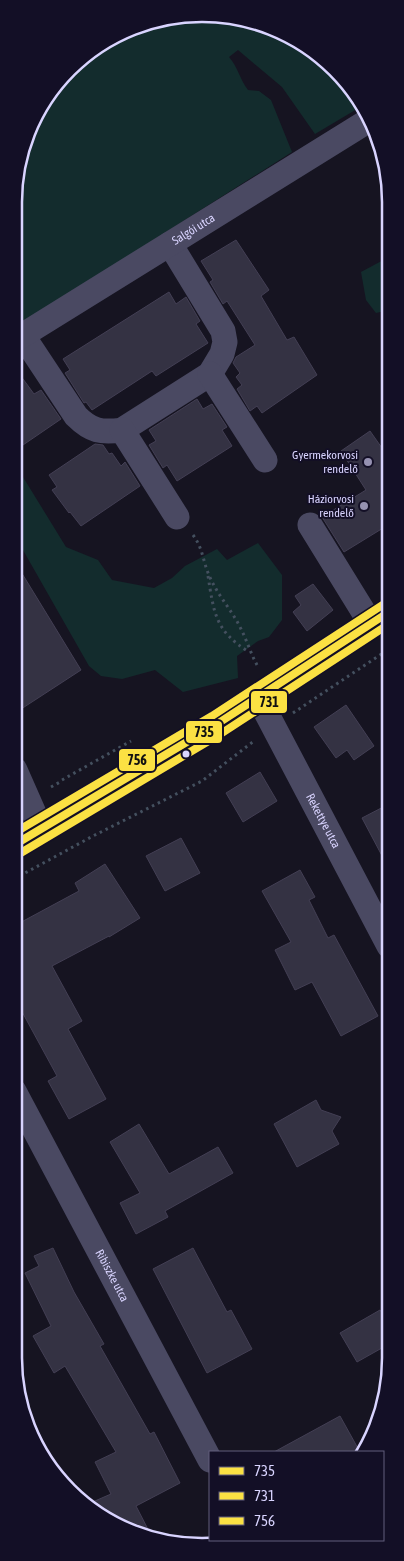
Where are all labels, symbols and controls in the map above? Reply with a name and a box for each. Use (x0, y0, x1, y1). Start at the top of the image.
street label: Salgói utca (169, 211, 217, 248)
place label: Gyermekorvosi rendelő (292, 448, 358, 476)
marker: Gyermekorvosi rendelő (362, 456, 374, 468)
place label: Háziorvosi rendelő (308, 492, 354, 520)
marker: Háziorvosi rendelő (358, 500, 370, 512)
line badge: 731 (250, 690, 288, 714)
text: 731 (259, 694, 279, 710)
line badge: 735 (185, 720, 223, 744)
text: 735 (194, 724, 214, 740)
line badge: 756 (118, 748, 156, 772)
unlabelled marker (181, 749, 191, 759)
text: 756 (127, 752, 147, 768)
street label: Rekettye utca (303, 791, 343, 851)
street label: Ribiszke utca (92, 1247, 132, 1304)
legend (209, 1451, 384, 1541)
text: 735 (254, 1462, 275, 1479)
text: 731 (254, 1487, 275, 1504)
text: 756 (254, 1512, 275, 1529)

